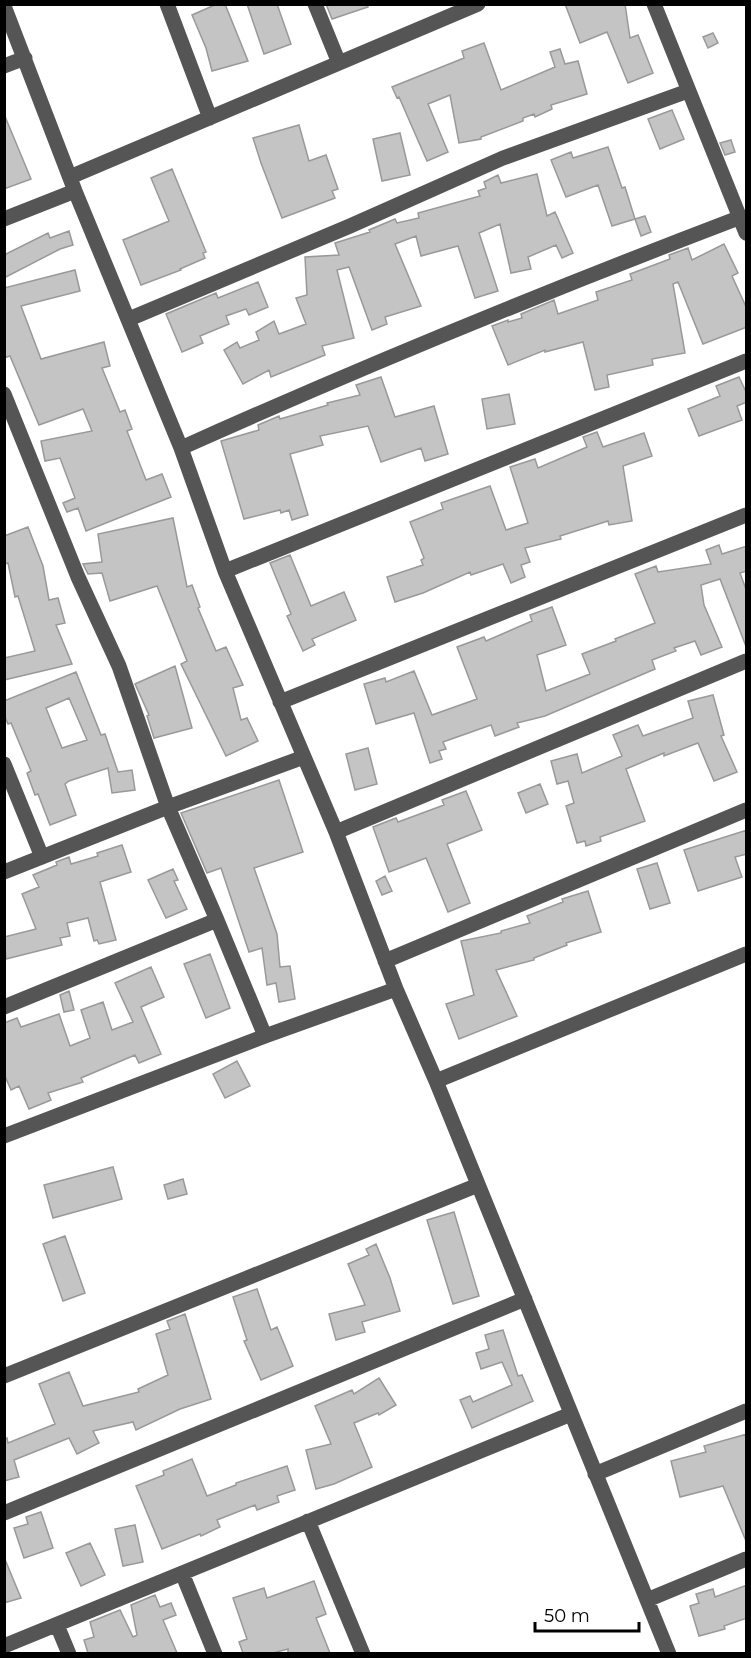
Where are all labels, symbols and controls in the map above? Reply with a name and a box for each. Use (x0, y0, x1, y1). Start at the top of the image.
scale bar (535, 1595, 638, 1633)
text: 50 m (544, 1605, 590, 1627)

